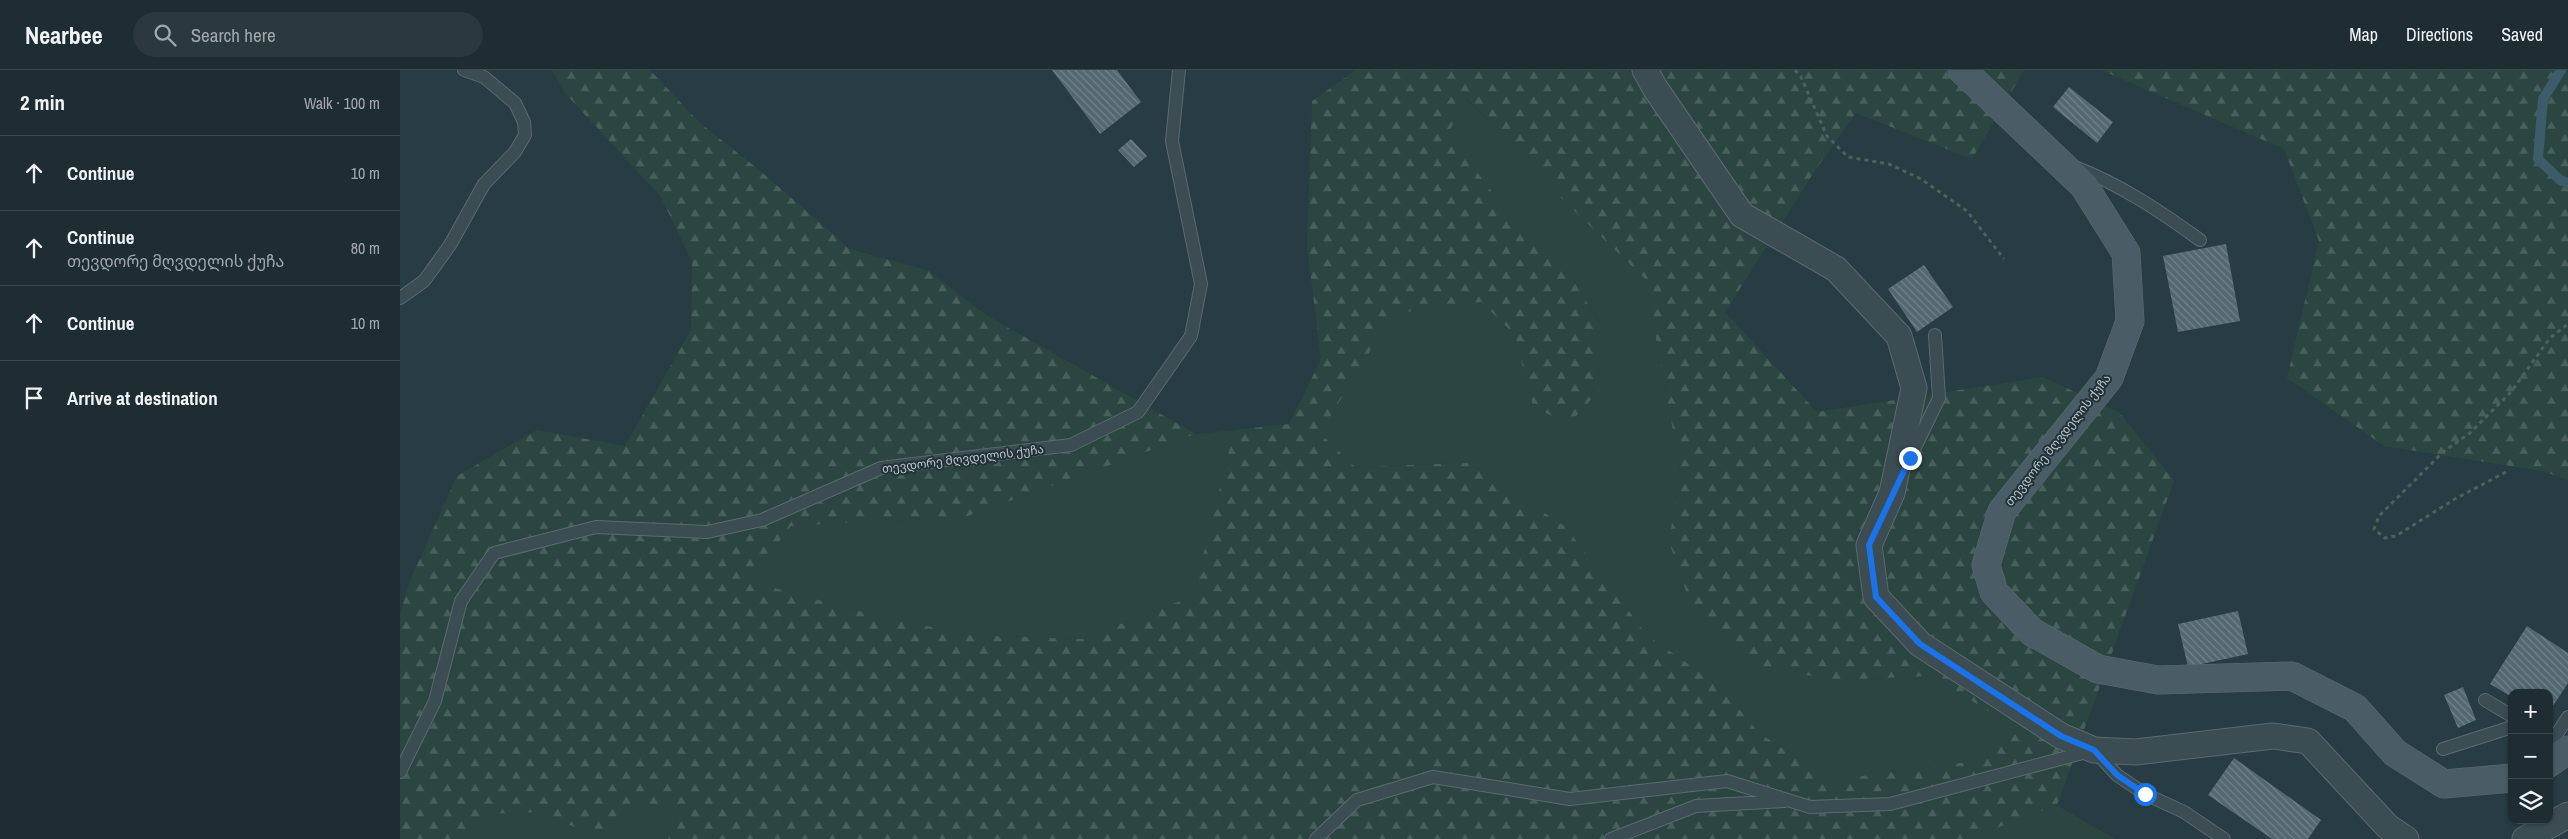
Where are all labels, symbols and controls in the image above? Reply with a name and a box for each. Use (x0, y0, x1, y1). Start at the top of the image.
search box (133, 12, 483, 57)
text: Nearbee (25, 19, 103, 51)
icon: search (151, 21, 179, 49)
text: Search here (191, 22, 276, 48)
text: Map (2349, 22, 2378, 47)
text: Directions (2406, 22, 2473, 47)
text: Saved (2501, 22, 2543, 47)
text: 2 min (20, 88, 65, 117)
text: Walk · 100 m (304, 92, 380, 114)
icon: ahead (20, 159, 48, 187)
text: Continue (67, 160, 135, 186)
text: 10 m (351, 162, 380, 184)
text: Continue (67, 224, 135, 250)
icon: ahead (20, 234, 48, 262)
text: 80 m (351, 237, 380, 259)
text: თევდორე მღვდელის ქუჩა (67, 250, 284, 272)
icon: ahead (20, 309, 48, 337)
text: Continue (67, 310, 135, 336)
text: 10 m (351, 312, 380, 334)
street label: თევდორე მღვდელის ქუჩა (2002, 371, 2114, 509)
icon: arrive (20, 384, 48, 412)
text: Arrive at destination (67, 385, 218, 411)
street label: თევდორე მღვდელის ქუჩა (881, 441, 1045, 477)
route end (1899, 447, 1922, 470)
map controls (2508, 689, 2553, 824)
button: + (2508, 689, 2553, 734)
button: − (2508, 734, 2553, 779)
button: layers (2508, 779, 2553, 824)
route start (2134, 783, 2157, 806)

